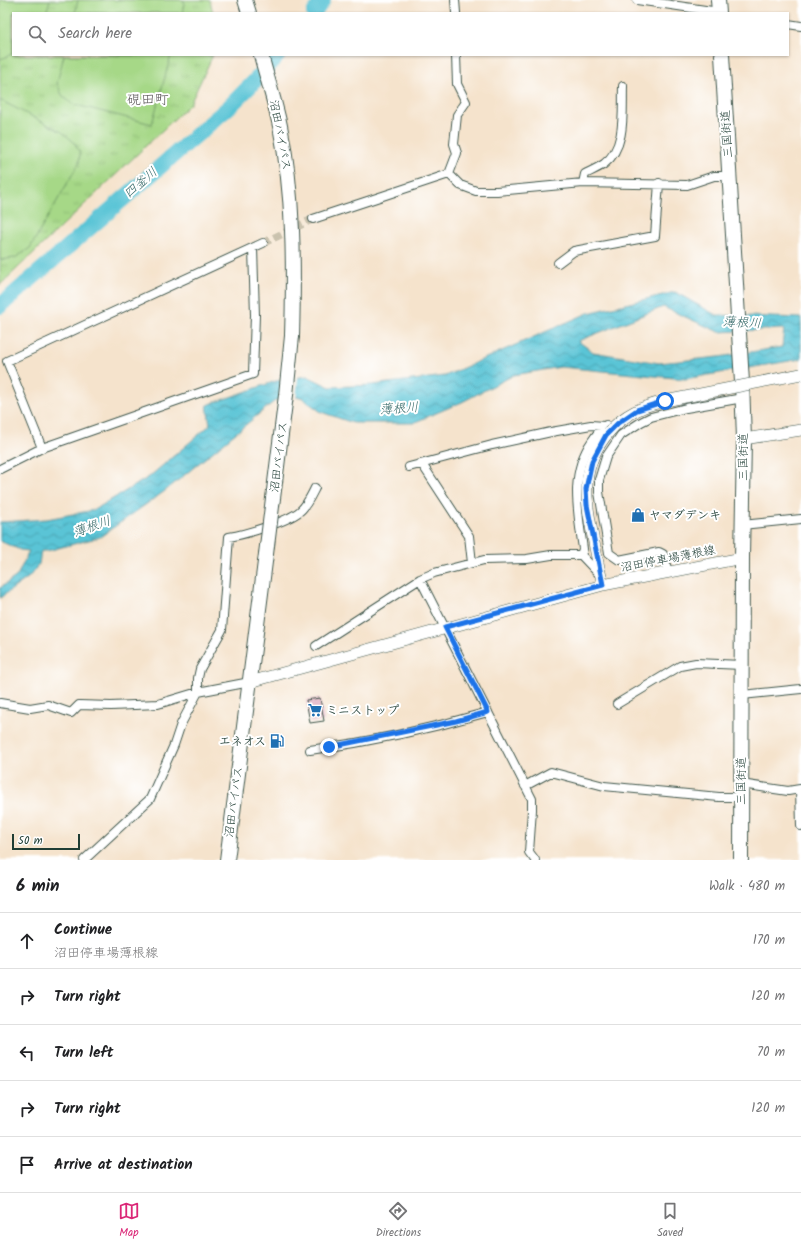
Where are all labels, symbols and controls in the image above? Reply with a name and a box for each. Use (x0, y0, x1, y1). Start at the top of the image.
search box (12, 12, 789, 56)
text: Search here (58, 22, 132, 46)
icon: search (26, 23, 48, 45)
district label: 硯田町 (127, 89, 169, 111)
street label: 沼田バイパス (264, 98, 296, 172)
street label: 三国街道 (716, 109, 738, 159)
water label: 四釜川 (119, 162, 163, 204)
water label: 薄根川 (722, 311, 762, 335)
route start (656, 392, 674, 410)
water label: 薄根川 (379, 397, 419, 421)
street label: 沼田バイパス (265, 420, 293, 494)
street label: 三国街道 (734, 433, 753, 481)
place label: ヤマダデンキ (649, 506, 721, 525)
shop icon: ヤマダデンキ (630, 507, 646, 523)
water label: 薄根川 (70, 511, 114, 543)
street label: 沼田停車場薄根線 (619, 541, 717, 577)
place label: ミニストップ (326, 701, 399, 720)
supermarket icon: ミニストップ (307, 702, 323, 718)
place label: エネオス (219, 732, 266, 751)
fuel station icon: エネオス (269, 733, 285, 749)
route end (320, 738, 338, 756)
street label: 三国街道 (732, 757, 751, 805)
street label: 沼田バイパス (220, 765, 248, 839)
scale bar (12, 832, 80, 851)
text: 50 m (18, 832, 43, 850)
text: 6 min (16, 873, 60, 900)
text: Walk · 480 m (709, 876, 785, 897)
text: Continue (54, 918, 112, 942)
icon: ahead (16, 930, 38, 952)
text: 170 m (753, 930, 785, 951)
text: 沼田停車場薄根線 (54, 943, 158, 964)
text: Turn right (54, 985, 121, 1009)
icon: right (16, 986, 38, 1008)
text: 120 m (751, 986, 785, 1007)
text: Turn left (54, 1041, 114, 1065)
icon: left (16, 1042, 38, 1064)
text: 70 m (757, 1042, 785, 1063)
text: Turn right (54, 1097, 121, 1121)
icon: right (16, 1098, 38, 1120)
text: 120 m (751, 1098, 785, 1119)
text: Arrive at destination (54, 1153, 193, 1177)
icon: arrive (16, 1154, 38, 1176)
tab: Map (118, 1200, 140, 1242)
tab: Directions (376, 1200, 421, 1242)
tab: Saved (657, 1200, 683, 1242)

